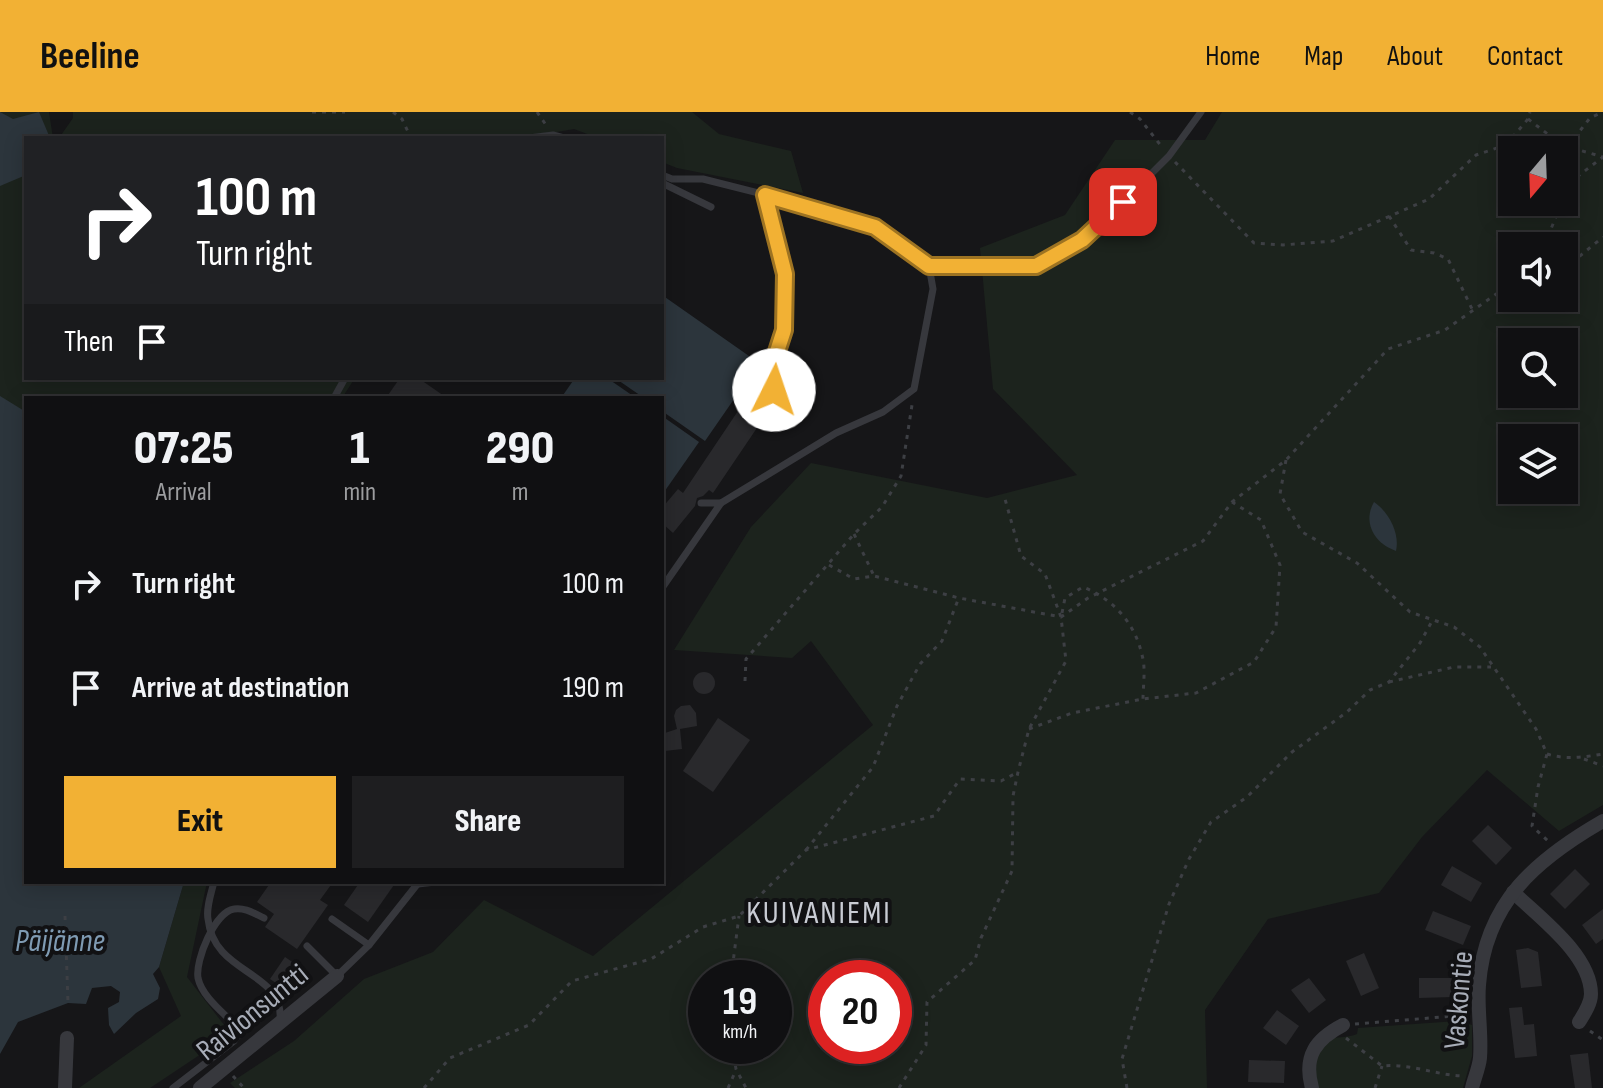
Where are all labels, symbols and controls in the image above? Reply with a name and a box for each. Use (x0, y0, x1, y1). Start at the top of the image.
text: Beeline (40, 34, 140, 79)
text: Home (1205, 40, 1260, 73)
text: Map (1304, 40, 1343, 73)
text: About (1387, 40, 1443, 73)
text: Contact (1487, 40, 1563, 73)
north arrow (1498, 136, 1578, 216)
map controls (1498, 136, 1578, 504)
text: 100 m (196, 165, 317, 232)
icon: right (64, 168, 168, 272)
pin (1089, 168, 1157, 236)
icon: arrive (1101, 180, 1145, 224)
button: sound (1498, 232, 1578, 312)
text: Turn right (196, 233, 313, 276)
icon: arrive (130, 320, 174, 364)
text: Then (64, 324, 114, 360)
button: search (1498, 328, 1578, 408)
position arrow (732, 348, 816, 432)
text: 07:25 (134, 420, 234, 477)
text: 1 (350, 420, 370, 477)
text: 290 (486, 420, 554, 477)
button: layers (1498, 424, 1578, 504)
text: Arrival (156, 477, 212, 508)
text: min (343, 477, 376, 508)
text: m (512, 477, 528, 508)
icon: right (64, 562, 108, 606)
text: Turn right (132, 566, 235, 602)
text: 100 m (563, 566, 624, 602)
icon: arrive (64, 666, 108, 710)
text: Arrive at destination (132, 670, 349, 706)
text: 190 m (563, 670, 624, 706)
button: Exit (64, 776, 336, 868)
button: Share (352, 776, 624, 868)
district label: KUIVANIEMI (746, 894, 892, 933)
water label: Päijänne (15, 922, 105, 961)
street label: Vaskontie (1437, 950, 1481, 1051)
street label: Raivionsuntti (190, 957, 316, 1069)
speed limit sign: 20 (808, 960, 912, 1064)
text: 19 (723, 978, 757, 1026)
text: km/h (723, 1020, 757, 1044)

